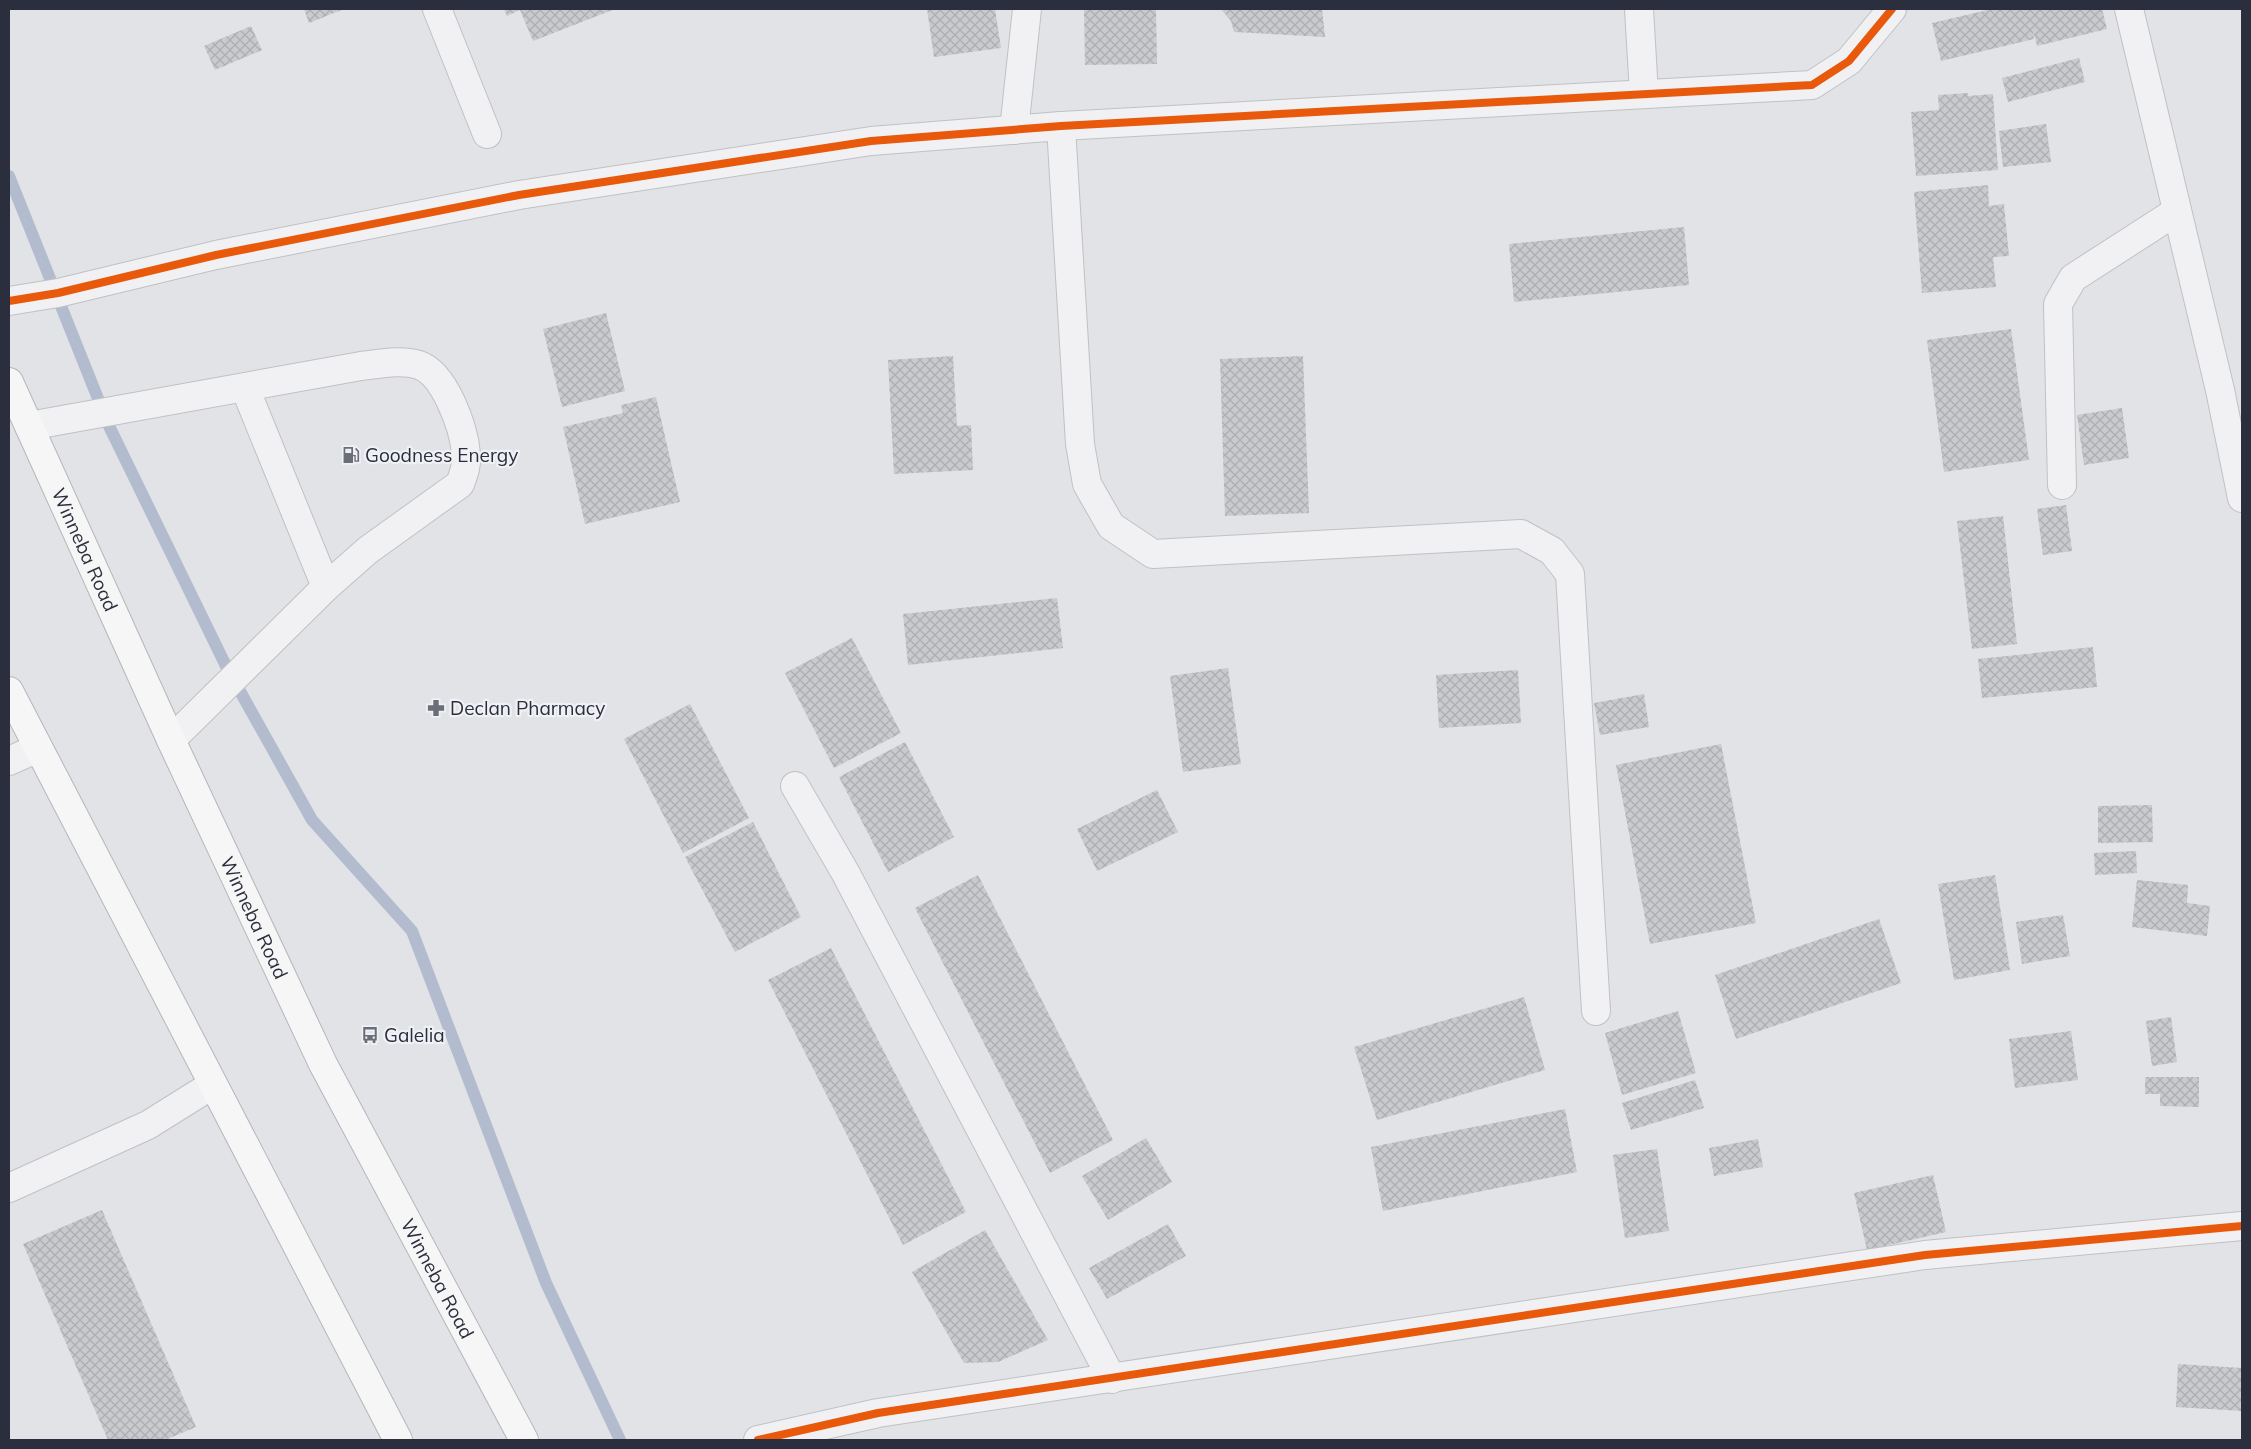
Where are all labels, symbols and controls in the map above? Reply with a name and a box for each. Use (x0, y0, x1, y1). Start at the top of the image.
place label: Goodness Energy (365, 443, 518, 467)
fuel station icon: Goodness Energy (341, 445, 361, 465)
street label: Winneba Road (47, 484, 123, 615)
place label: Declan Pharmacy (450, 696, 605, 720)
pharmacy icon: Declan Pharmacy (426, 698, 446, 718)
street label: Winneba Road (215, 852, 293, 983)
place label: Galelia (384, 1023, 445, 1047)
bus stop icon: Galelia (360, 1025, 380, 1045)
street label: Winneba Road (396, 1214, 479, 1343)

